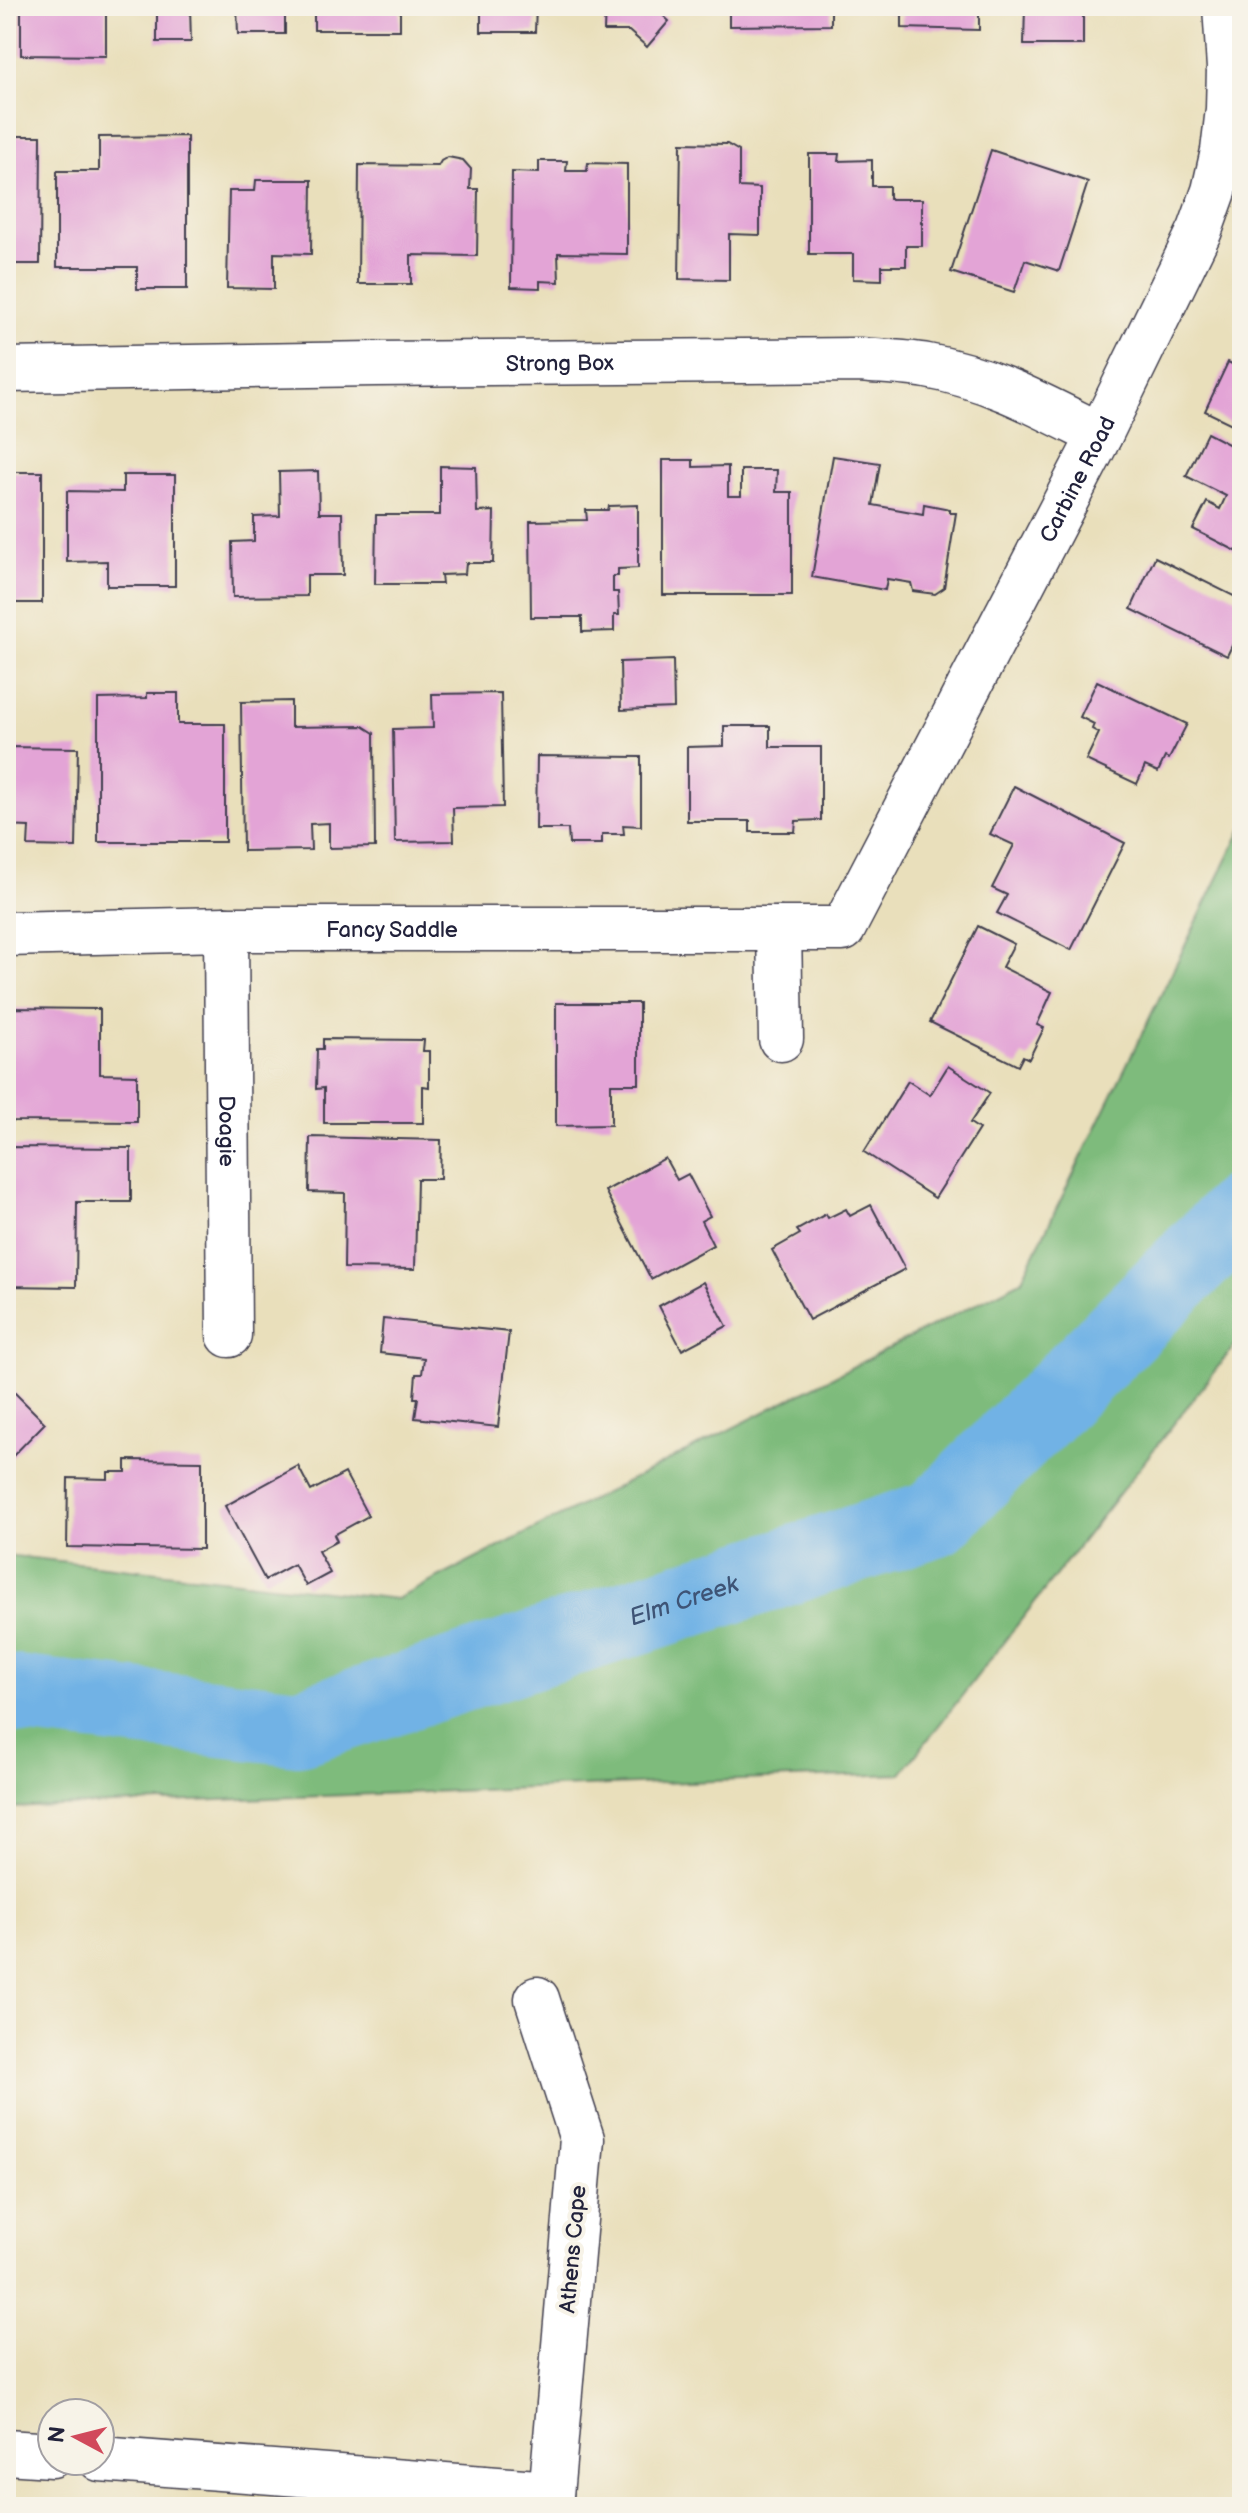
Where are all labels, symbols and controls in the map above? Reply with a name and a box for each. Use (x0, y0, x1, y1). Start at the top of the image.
street label: Strong Box (506, 350, 615, 378)
street label: Carbine Road (1034, 412, 1122, 548)
street label: Fancy Saddle (326, 917, 458, 944)
street label: Doagie (212, 1095, 240, 1167)
water label: Elm Creek (626, 1569, 743, 1632)
street label: Athens Cape (554, 2184, 593, 2314)
north arrow (36, 2397, 116, 2477)
text: N (43, 2425, 72, 2445)

